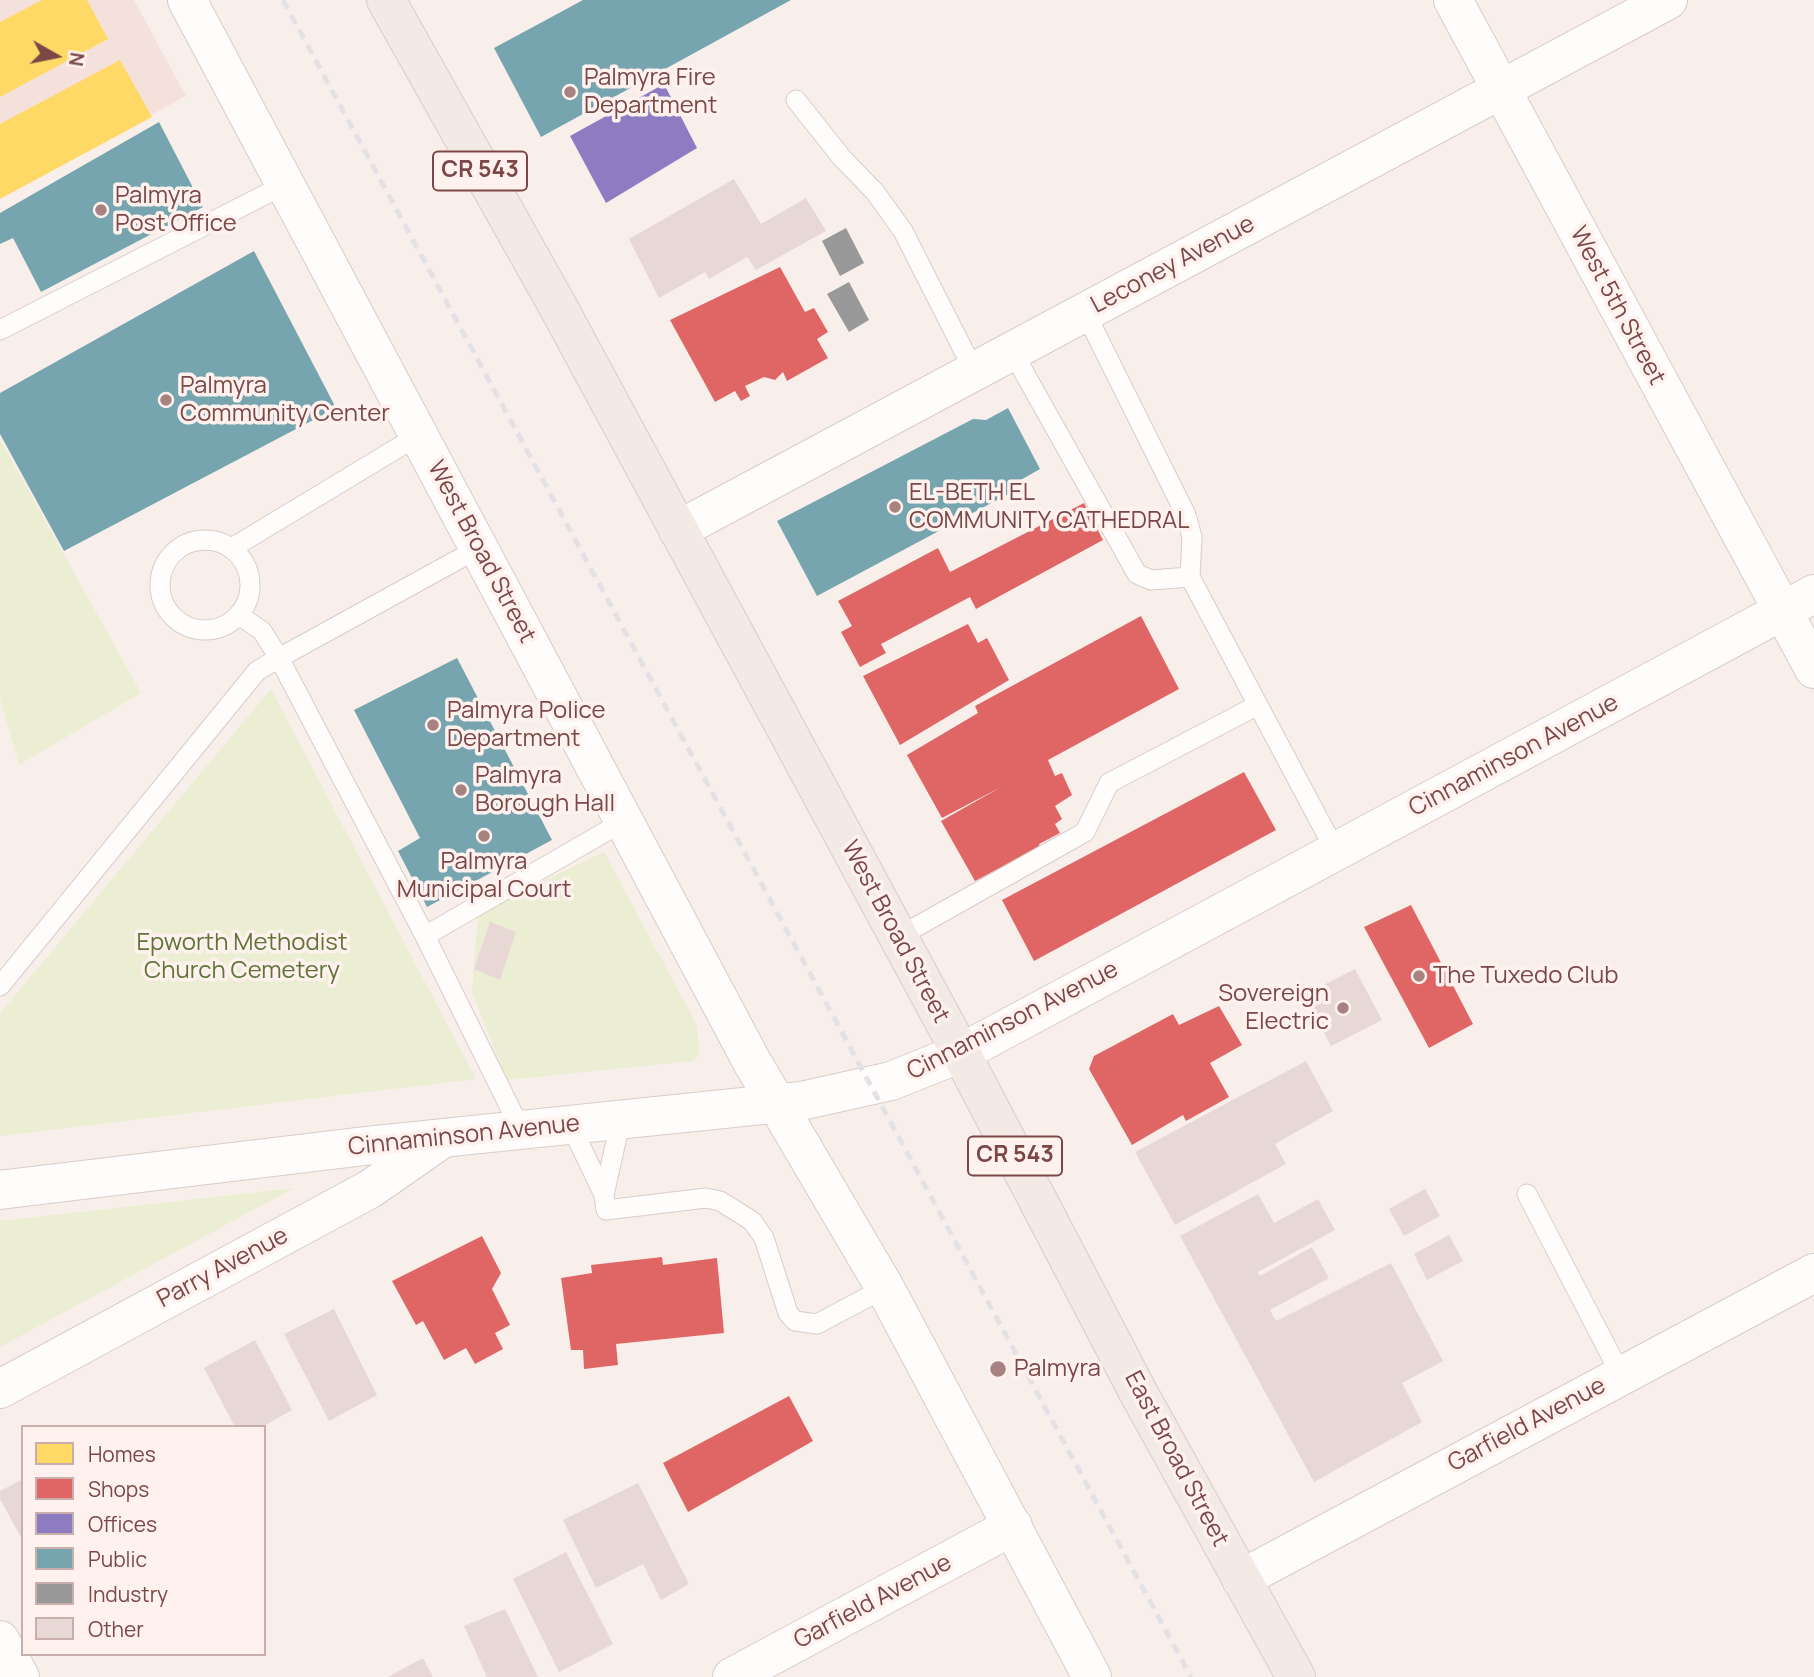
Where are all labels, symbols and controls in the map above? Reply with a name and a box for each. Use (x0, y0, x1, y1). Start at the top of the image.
north arrow (21, 21, 91, 91)
text: N (63, 51, 91, 68)
place label: Palmyra Fire Department (584, 64, 717, 120)
marker: Palmyra Fire Department (562, 84, 578, 100)
road number: CR 543 (433, 152, 527, 190)
place label: Palmyra Post Office (115, 182, 237, 238)
marker: Palmyra Post Office (93, 202, 109, 218)
street label: Leconey Avenue (1086, 210, 1260, 320)
street label: West 5th Street (1563, 222, 1671, 390)
place label: Palmyra Community Center (180, 372, 390, 428)
marker: Palmyra Community Center (158, 392, 174, 408)
street label: West Broad Street (421, 456, 541, 648)
place label: EL-BETH EL COMMUNITY CATHEDRAL (909, 479, 1190, 535)
marker: EL-BETH EL COMMUNITY CATHEDRAL (887, 499, 903, 515)
street label: Cinnaminson Avenue (1404, 689, 1624, 823)
place label: Palmyra Police Department (447, 697, 605, 753)
marker: Palmyra Police Department (425, 717, 441, 733)
place label: Palmyra Borough Hall (475, 762, 615, 818)
marker: Palmyra Borough Hall (453, 782, 469, 798)
marker: Palmyra Municipal Court (476, 828, 492, 844)
street label: West Broad Street (835, 836, 955, 1028)
place label: Palmyra Municipal Court (397, 848, 571, 904)
park label: Epworth Methodist Church Cemetery (136, 929, 348, 985)
street label: Cinnaminson Avenue (903, 955, 1123, 1087)
place label: The Tuxedo Club (1433, 962, 1618, 990)
marker: The Tuxedo Club (1411, 968, 1427, 984)
place label: Sovereign Electric (1218, 980, 1329, 1036)
marker: Sovereign Electric (1335, 1000, 1351, 1016)
street label: Cinnaminson Avenue (347, 1110, 581, 1162)
road number: CR 543 (968, 1136, 1062, 1176)
street label: Parry Avenue (153, 1221, 293, 1315)
place label: Palmyra (1014, 1355, 1101, 1383)
marker: Palmyra (988, 1359, 1008, 1379)
street label: East Broad Street (1118, 1367, 1234, 1551)
street label: Garfield Avenue (1443, 1371, 1611, 1479)
legend (21, 1425, 266, 1656)
text: Homes (88, 1440, 156, 1468)
text: Shops (88, 1475, 149, 1503)
text: Offices (88, 1510, 157, 1538)
text: Public (88, 1545, 147, 1573)
street label: Garfield Avenue (789, 1548, 957, 1656)
text: Industry (88, 1580, 168, 1608)
text: Other (88, 1615, 144, 1643)

